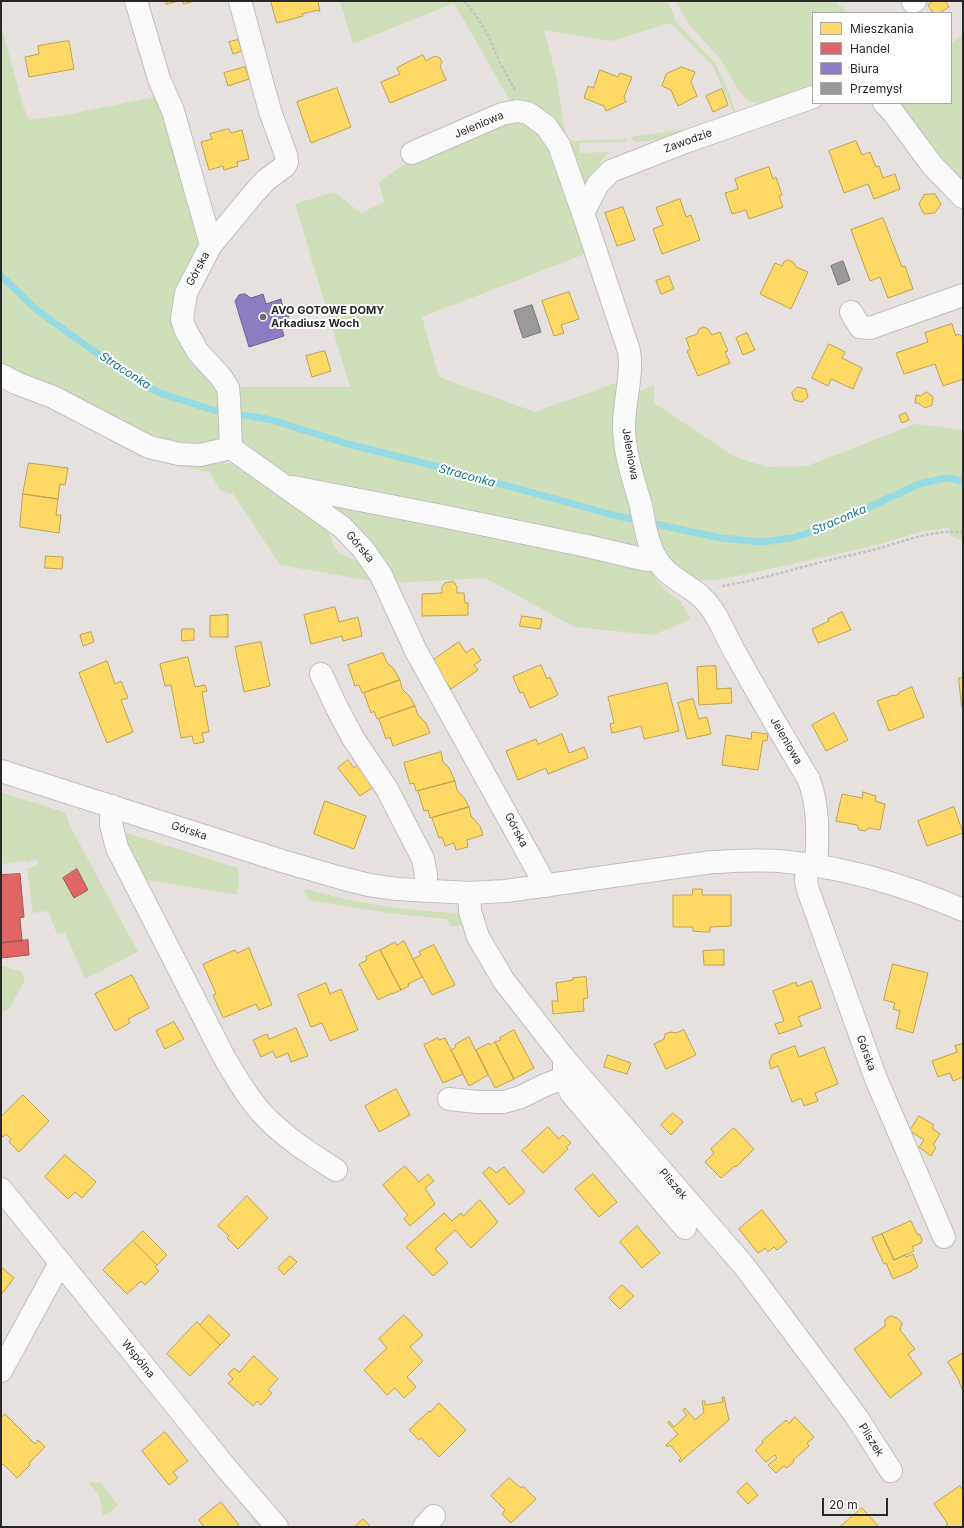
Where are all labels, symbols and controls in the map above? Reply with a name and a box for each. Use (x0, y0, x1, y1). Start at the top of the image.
legend (812, 12, 952, 104)
text: Mieszkania (850, 21, 914, 36)
text: Handel (850, 41, 890, 56)
text: Biura (850, 61, 879, 76)
text: Przemysł (850, 81, 902, 96)
street label: Jeleniowa (452, 109, 506, 141)
street label: Zawodzie (662, 126, 714, 156)
street label: Górska (183, 250, 213, 288)
place label: AVO GOTOWE DOMY Arkadiusz Woch (271, 304, 384, 330)
marker: AVO GOTOWE DOMY Arkadiusz Woch (258, 312, 268, 322)
water label: Straconka (97, 349, 153, 393)
street label: Jeleniowa (619, 427, 641, 481)
water label: Straconka (437, 462, 497, 490)
water label: Straconka (809, 502, 869, 538)
street label: Górska (343, 529, 377, 565)
street label: Jeleniowa (767, 715, 805, 767)
street label: Górska (501, 811, 531, 849)
street label: Górska (169, 819, 209, 843)
street label: Górska (853, 1033, 879, 1073)
street label: Pliszek (656, 1166, 690, 1202)
street label: Wspólna (119, 1337, 157, 1381)
street label: Pliszek (856, 1421, 886, 1459)
scale bar (824, 1490, 890, 1516)
text: 20 m (829, 1497, 858, 1512)

